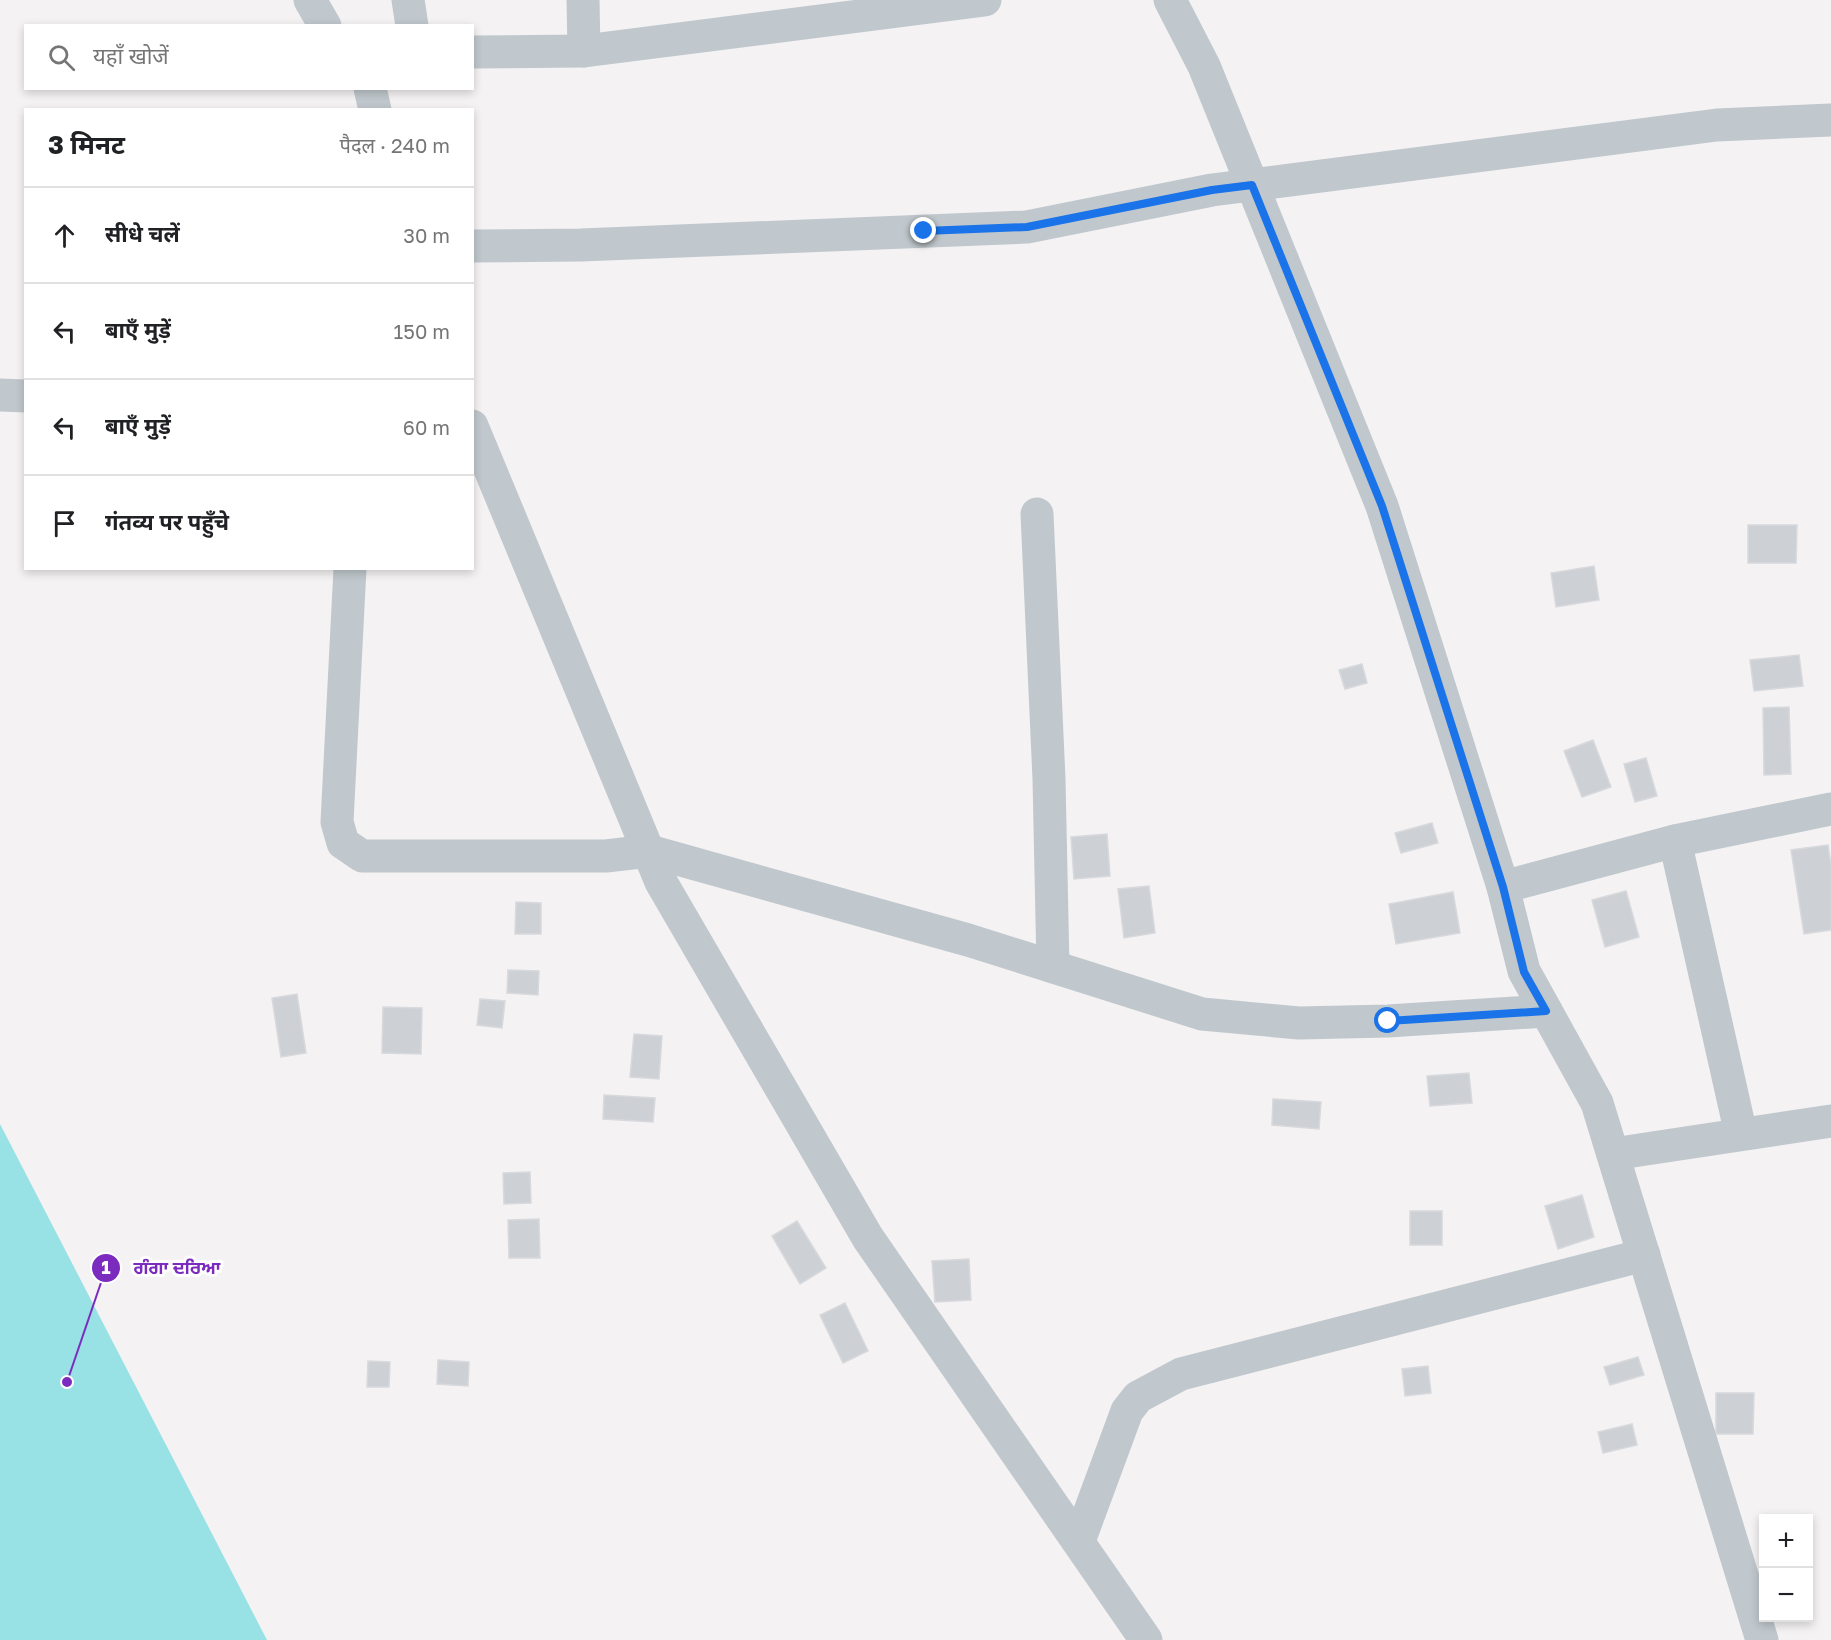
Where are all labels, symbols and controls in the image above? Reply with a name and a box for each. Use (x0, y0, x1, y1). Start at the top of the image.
search box (24, 24, 474, 90)
icon: search (45, 41, 78, 74)
text: यहाँ खोजें (93, 42, 169, 69)
text: 3 मिनट (48, 129, 125, 160)
text: पैदल · 240 m (340, 133, 450, 157)
route end (910, 217, 936, 243)
icon: ahead (48, 219, 81, 252)
text: सीधे चलें (105, 220, 180, 247)
text: 30 m (403, 223, 450, 247)
icon: left (48, 315, 81, 348)
text: बाएँ मुड़ें (105, 316, 171, 343)
text: 150 m (394, 319, 450, 343)
icon: left (48, 411, 81, 444)
text: बाएँ मुड़ें (105, 412, 171, 439)
text: 60 m (403, 415, 450, 439)
icon: arrive (48, 507, 81, 540)
text: गंतव्य पर पहुँचे (105, 508, 229, 535)
route start (1374, 1007, 1400, 1033)
callout: ਗੰਗਾ ਦਰਿਆ (91, 1250, 232, 1286)
text: 1 (101, 1256, 111, 1278)
text: ਗੰਗਾ ਦਰਿਆ (132, 1256, 221, 1278)
map controls (1759, 1514, 1813, 1622)
button: + (1759, 1514, 1813, 1568)
button: − (1759, 1568, 1813, 1622)

